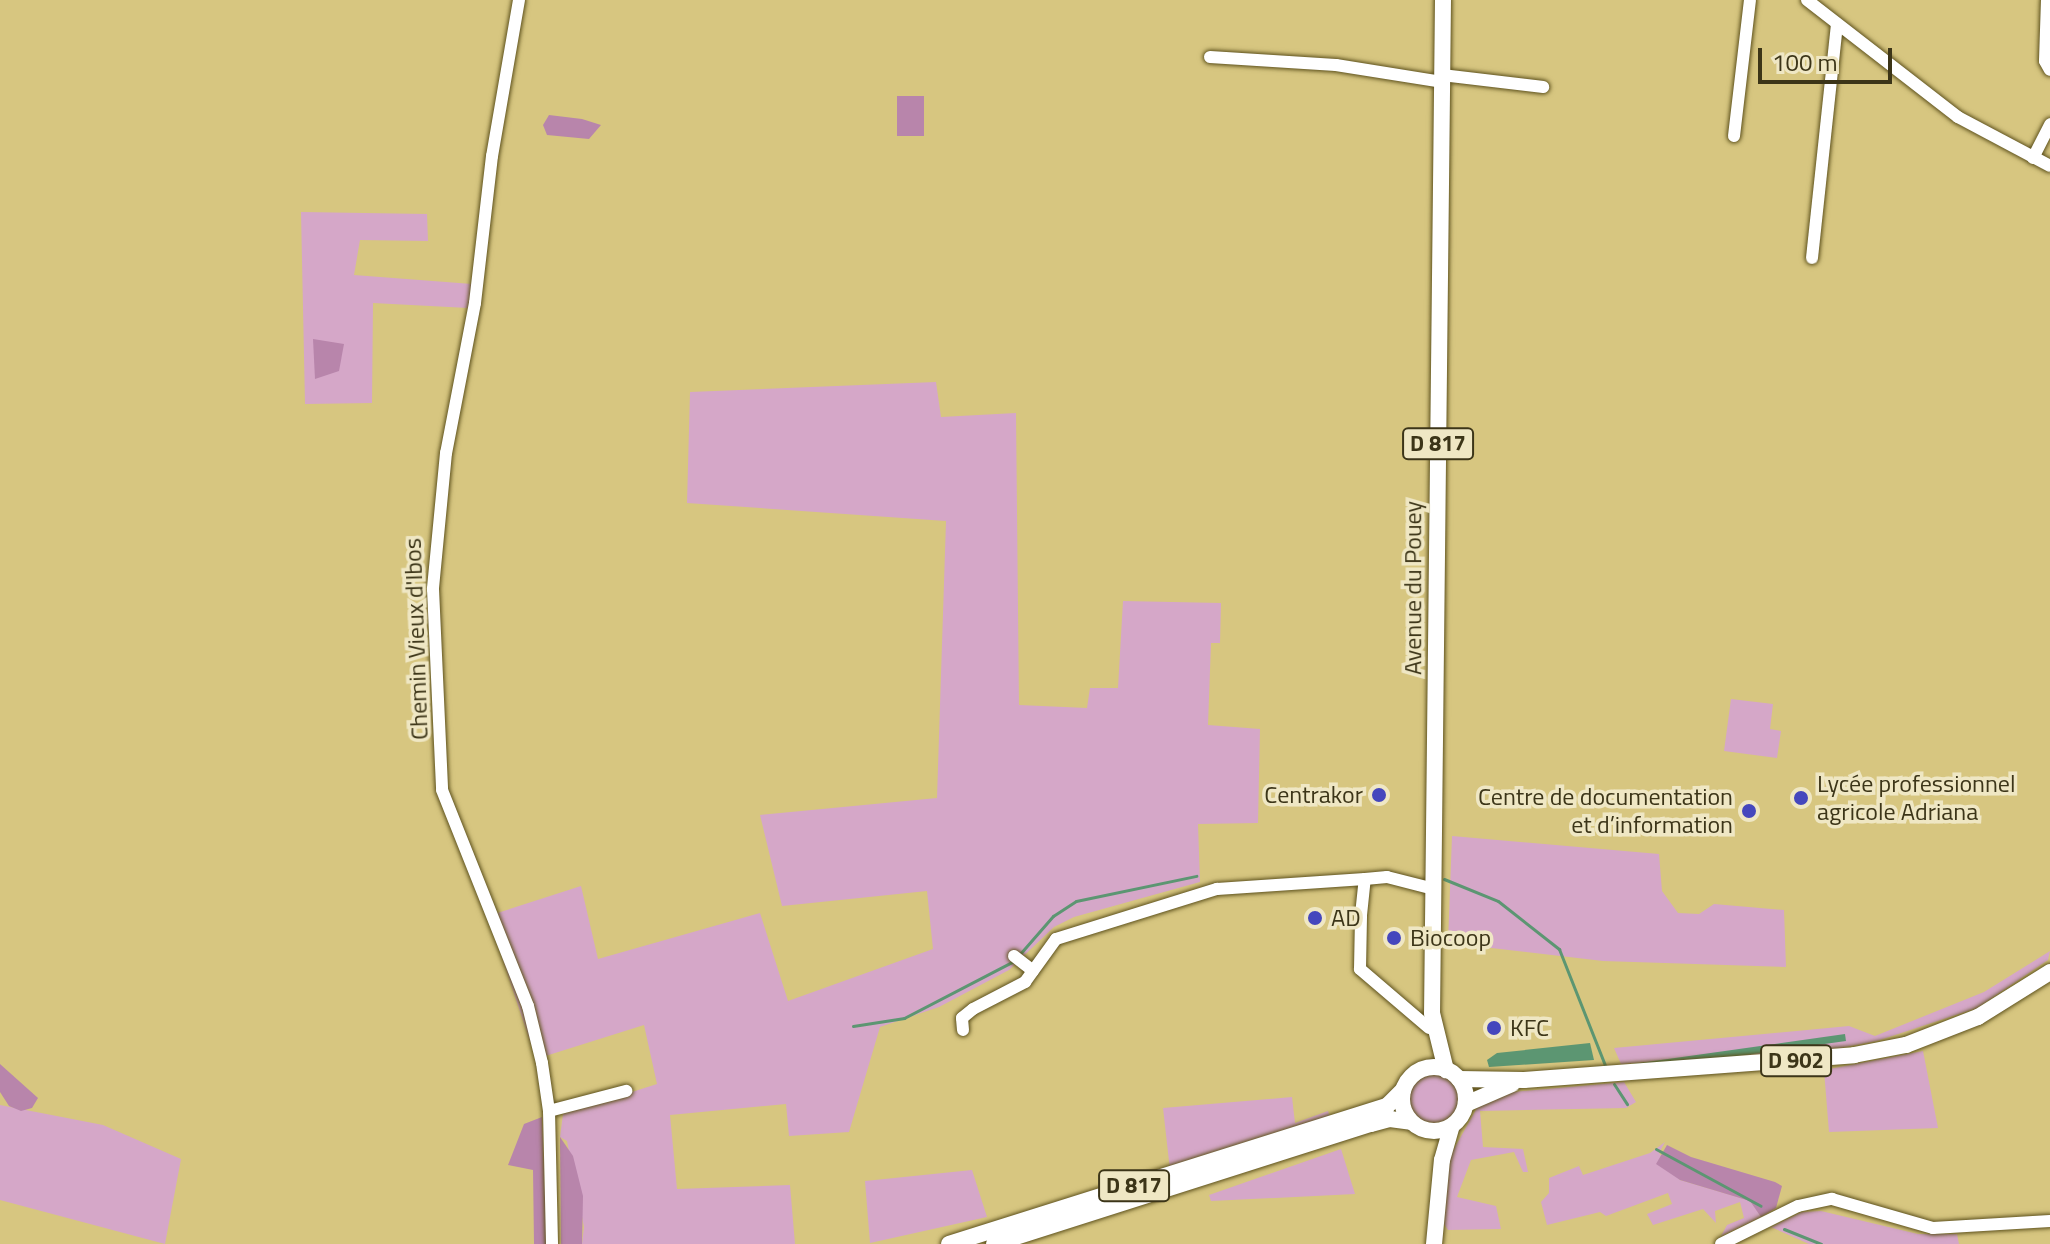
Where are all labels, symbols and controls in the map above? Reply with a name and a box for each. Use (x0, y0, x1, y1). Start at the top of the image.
scale bar (1762, 32, 1896, 82)
text: 100 m (1772, 44, 1838, 80)
road number: D 817 (1402, 426, 1474, 462)
street label: Avenue du Pouey (1399, 501, 1427, 675)
street label: Chemin Vieux d'Ibos (398, 538, 434, 740)
place label: Lycée professionnel agricole Adriana (1817, 770, 2016, 826)
place label: Centrakor (1264, 781, 1363, 809)
place label: Centre de documentation et d’information (1478, 783, 1733, 839)
marker: Centrakor (1370, 786, 1388, 804)
marker: Lycée professionnel agricole Adriana (1792, 789, 1810, 807)
marker: Centre de documentation et d’information (1740, 802, 1758, 820)
place label: AD (1331, 904, 1361, 932)
marker: AD (1306, 909, 1324, 927)
place label: Biocoop (1410, 924, 1491, 952)
marker: Biocoop (1385, 929, 1403, 947)
place label: KFC (1510, 1014, 1549, 1042)
marker: KFC (1485, 1019, 1503, 1037)
road number: D 902 (1760, 1043, 1832, 1079)
road number: D 817 (1098, 1168, 1170, 1204)

